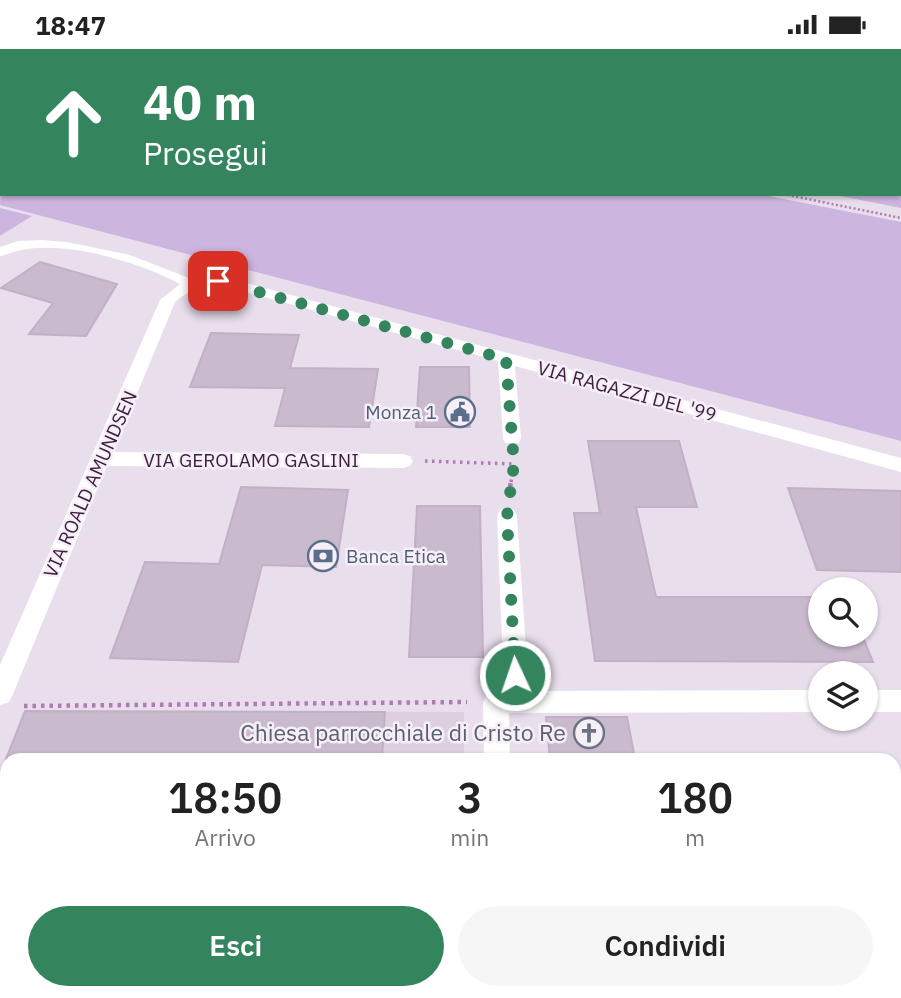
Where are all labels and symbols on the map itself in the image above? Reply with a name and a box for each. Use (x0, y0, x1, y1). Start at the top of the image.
pin (188, 251, 248, 311)
street label: VIA RAGAZZI DEL '99 (535, 356, 719, 426)
street label: VIA ROALD AMUNDSEN (38, 387, 142, 581)
public building icon: Monza 1 (443, 395, 477, 429)
place label: Monza 1 (365, 400, 437, 424)
street label: VIA GEROLAMO GASLINI (143, 448, 359, 472)
bank icon: Banca Etica (306, 539, 340, 573)
place label: Banca Etica (346, 544, 446, 568)
position arrow (478, 638, 552, 712)
church icon: Chiesa parrocchiale di Cristo Re (572, 716, 606, 750)
place label: Chiesa parrocchiale di Cristo Re (240, 717, 566, 747)

